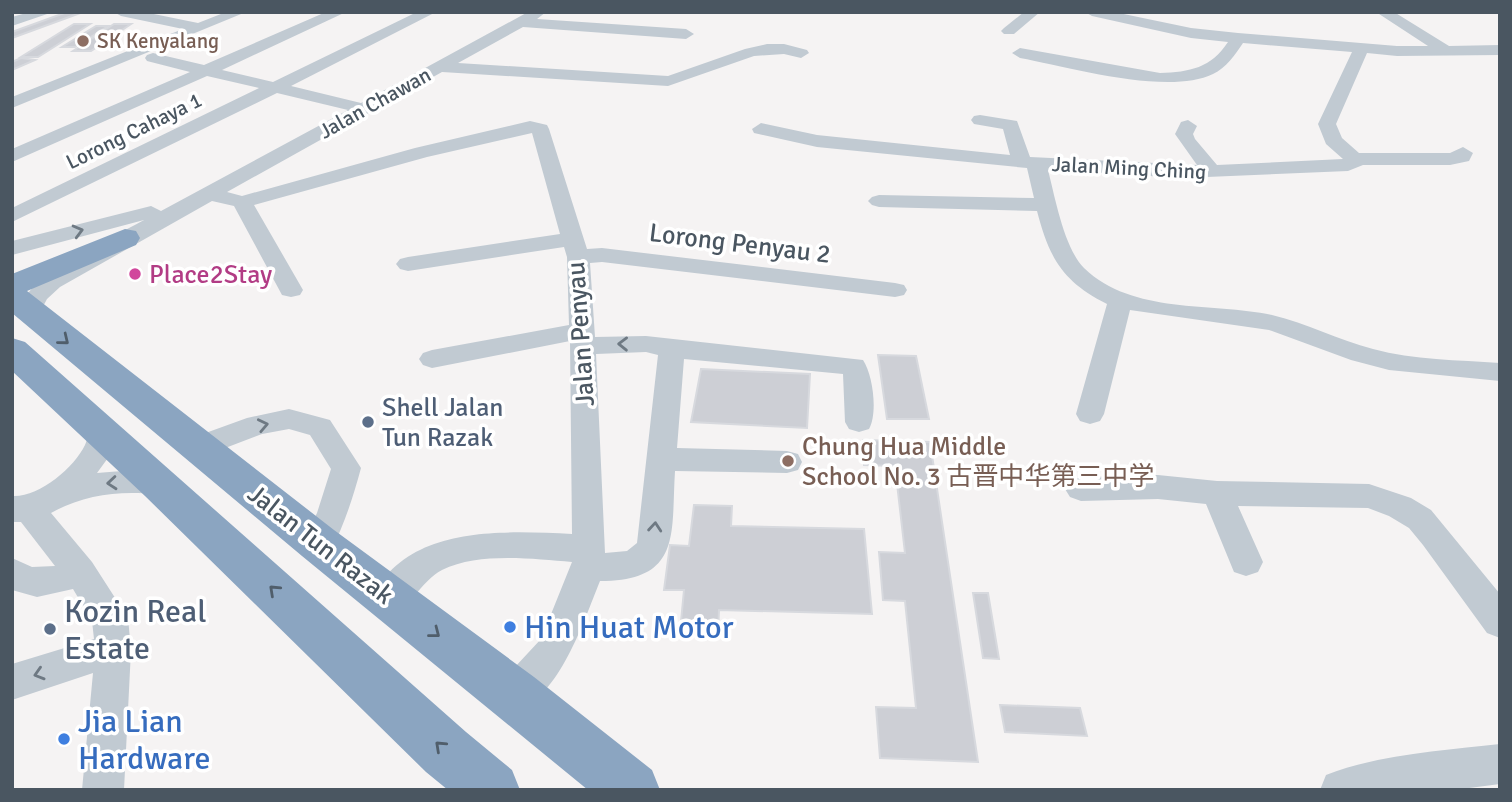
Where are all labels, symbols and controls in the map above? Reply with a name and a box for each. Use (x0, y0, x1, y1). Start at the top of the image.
place label: SK Kenyalang (97, 28, 219, 54)
marker: SK Kenyalang (75, 33, 91, 49)
street label: Jalan Chawan (314, 62, 436, 144)
street label: Lorong Cahaya 1 (62, 87, 206, 175)
street label: Jalan Ming Ching (1051, 151, 1207, 185)
street label: Lorong Penyau 2 (647, 217, 832, 271)
one-way arrow (72, 225, 84, 240)
place label: Place2Stay (149, 259, 272, 291)
street label: Jalan Penyau (560, 261, 602, 407)
marker: Place2Stay (127, 266, 143, 282)
one-way arrow (57, 331, 69, 344)
one-way arrow (618, 336, 628, 352)
place label: Shell Jalan Tun Razak (382, 392, 504, 454)
marker: Shell Jalan Tun Razak (360, 414, 376, 430)
one-way arrow (257, 418, 269, 433)
place label: Chung Hua Middle School No. 3 古晋中华第三中学 (802, 431, 1155, 493)
marker: Chung Hua Middle School No. 3 古晋中华第三中学 (780, 453, 796, 469)
one-way arrow (106, 475, 117, 490)
street label: Jalan Tun Razak (241, 478, 400, 612)
one-way arrow (647, 521, 662, 532)
one-way arrow (269, 586, 282, 599)
place label: Kozin Real Estate (64, 592, 207, 668)
place label: Hin Huat Motor (524, 608, 734, 647)
marker: Hin Huat Motor (502, 619, 518, 635)
marker: Kozin Real Estate (42, 621, 58, 637)
one-way arrow (427, 625, 439, 637)
one-way arrow (33, 665, 45, 680)
place label: Jia Lian Hardware (78, 702, 210, 778)
marker: Jia Lian Hardware (56, 731, 72, 747)
one-way arrow (435, 742, 448, 754)

